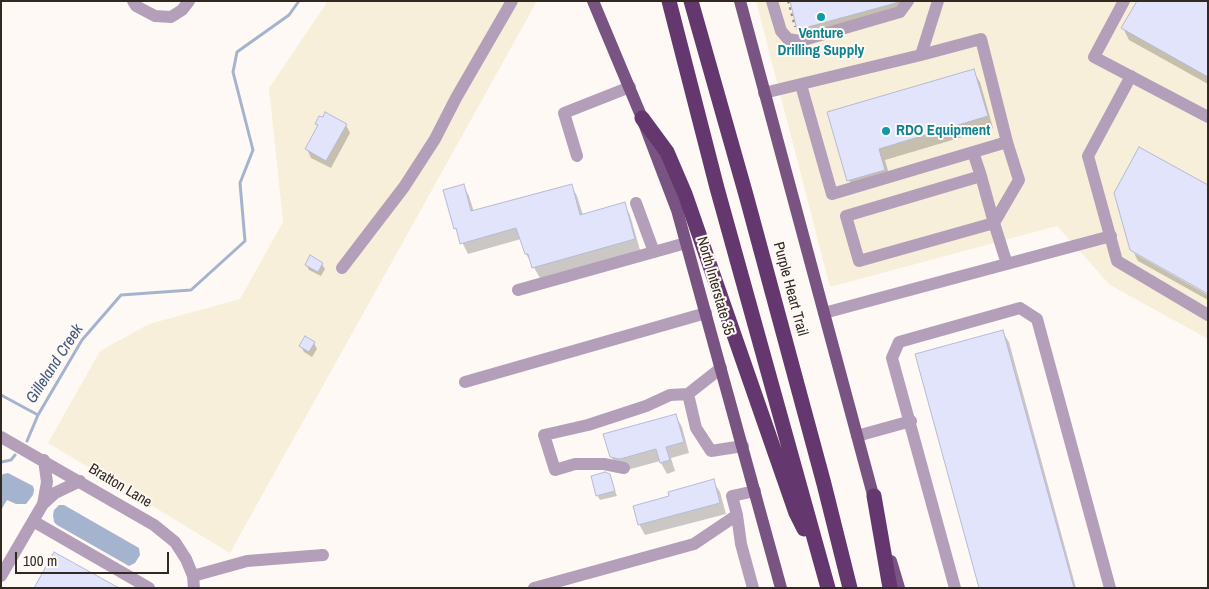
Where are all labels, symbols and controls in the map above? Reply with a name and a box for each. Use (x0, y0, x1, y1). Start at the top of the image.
marker: Venture Drilling Supply (815, 11, 827, 23)
place label: Venture Drilling Supply (778, 25, 864, 60)
place label: RDO Equipment (896, 122, 990, 140)
marker: RDO Equipment (880, 125, 892, 137)
street label: North Interstate 35 (692, 235, 738, 337)
street label: Purple Heart Trail (769, 240, 811, 338)
water label: Gilleland Creek (22, 321, 88, 407)
street label: Bratton Lane (85, 460, 155, 512)
scale bar (18, 542, 171, 574)
text: 100 m (23, 550, 57, 571)

